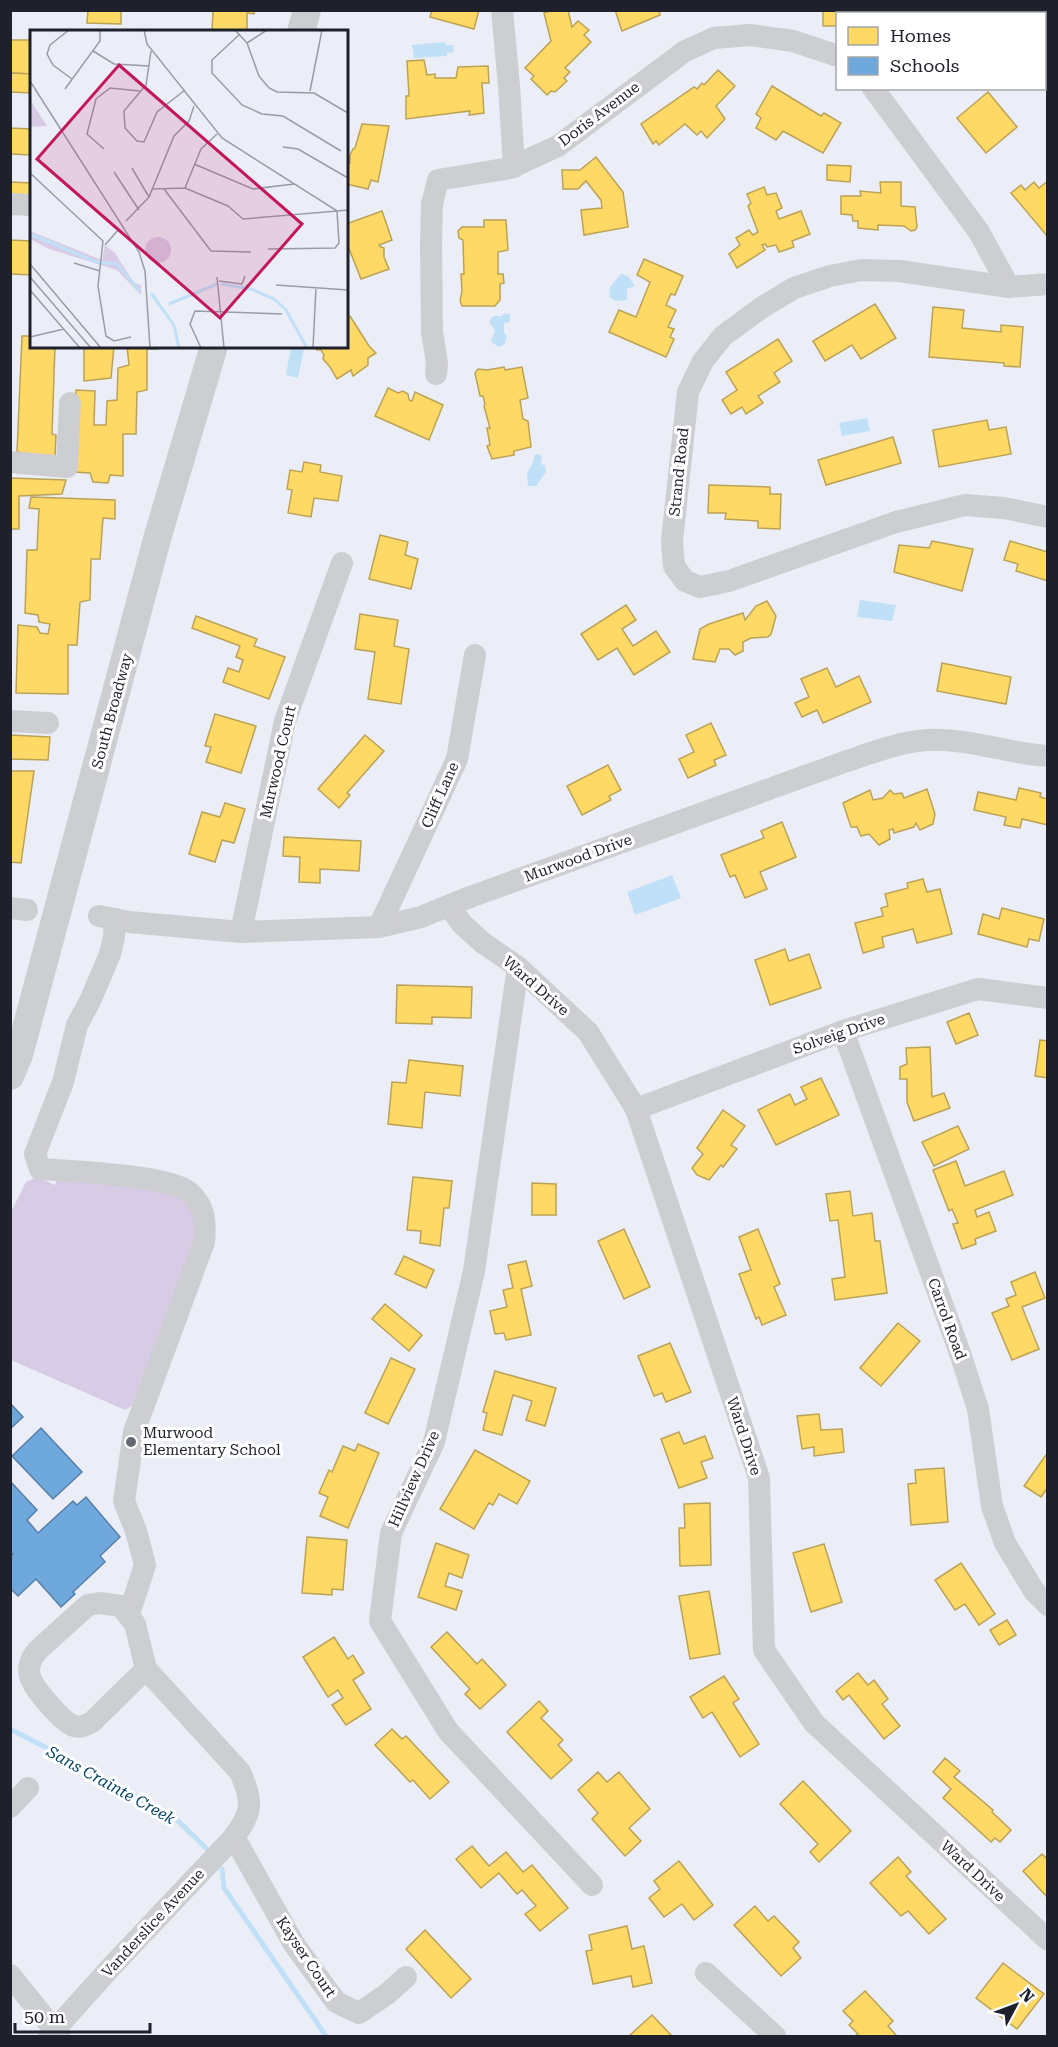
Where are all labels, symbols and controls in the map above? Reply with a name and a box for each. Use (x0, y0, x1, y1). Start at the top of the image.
legend (836, 12, 1046, 90)
text: Homes (890, 25, 951, 46)
inset map (30, 30, 348, 348)
text: Schools (890, 55, 959, 76)
street label: Doris Avenue (555, 78, 643, 150)
street label: Strand Road (665, 426, 693, 517)
street label: South Broadway (88, 651, 136, 771)
street label: Murwood Court (256, 703, 300, 820)
street label: Cliff Lane (417, 759, 463, 831)
street label: Murwood Drive (522, 830, 634, 886)
street label: Ward Drive (499, 953, 573, 1019)
street label: Solveig Drive (791, 1010, 887, 1058)
street label: Carrol Road (924, 1276, 970, 1363)
street label: Ward Drive (723, 1395, 765, 1477)
place label: Murwood Elementary School (143, 1424, 281, 1459)
street label: Hillview Drive (385, 1428, 443, 1530)
marker: Murwood Elementary School (124, 1435, 138, 1449)
water label: Sans Crainte Creek (43, 1741, 179, 1828)
street label: Ward Drive (937, 1837, 1009, 1905)
street label: Vanderslice Avenue (98, 1865, 208, 1981)
street label: Kayser Court (272, 1913, 340, 2001)
north arrow (986, 1975, 1046, 2035)
text: N (1016, 1985, 1038, 2006)
scale bar (15, 1996, 150, 2034)
text: 50 m (24, 2006, 65, 2027)

